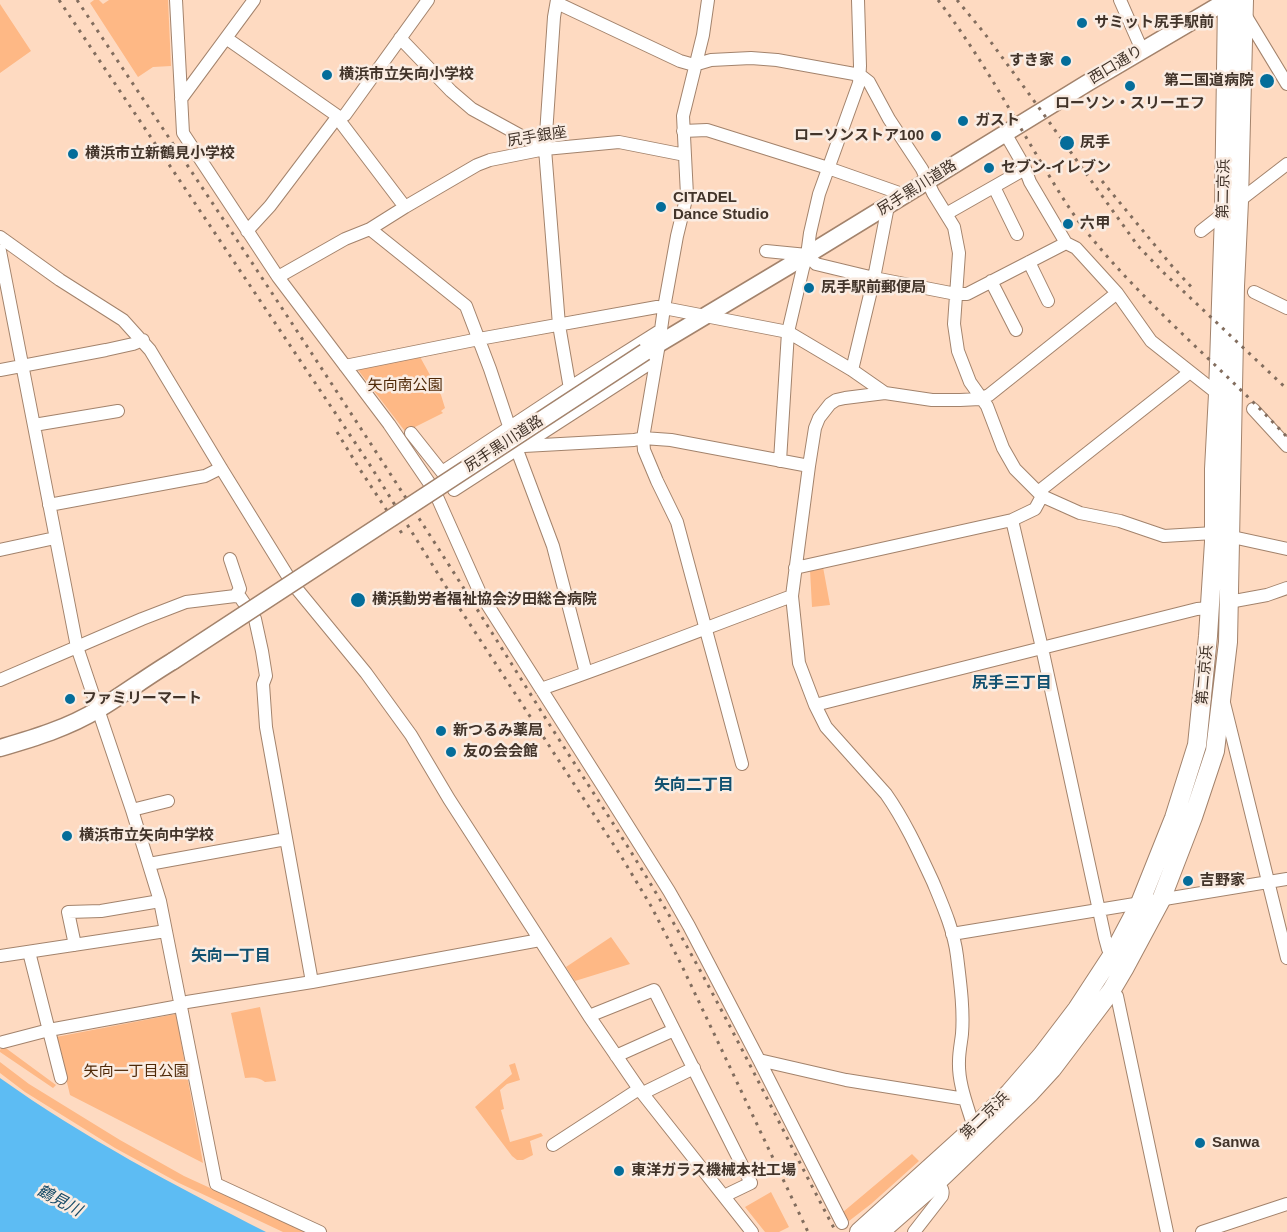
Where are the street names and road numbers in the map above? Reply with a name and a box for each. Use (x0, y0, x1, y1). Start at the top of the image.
street label: 西口通り (1086, 42, 1146, 88)
street label: 尻手銀座 (506, 123, 568, 151)
street label: 尻手黒川道路 (874, 157, 960, 219)
street label: 第二京浜 (1214, 159, 1234, 219)
street label: 尻手黒川道路 (461, 412, 547, 476)
street label: 第二京浜 (1193, 644, 1217, 706)
street label: 第二京浜 (957, 1089, 1013, 1143)

